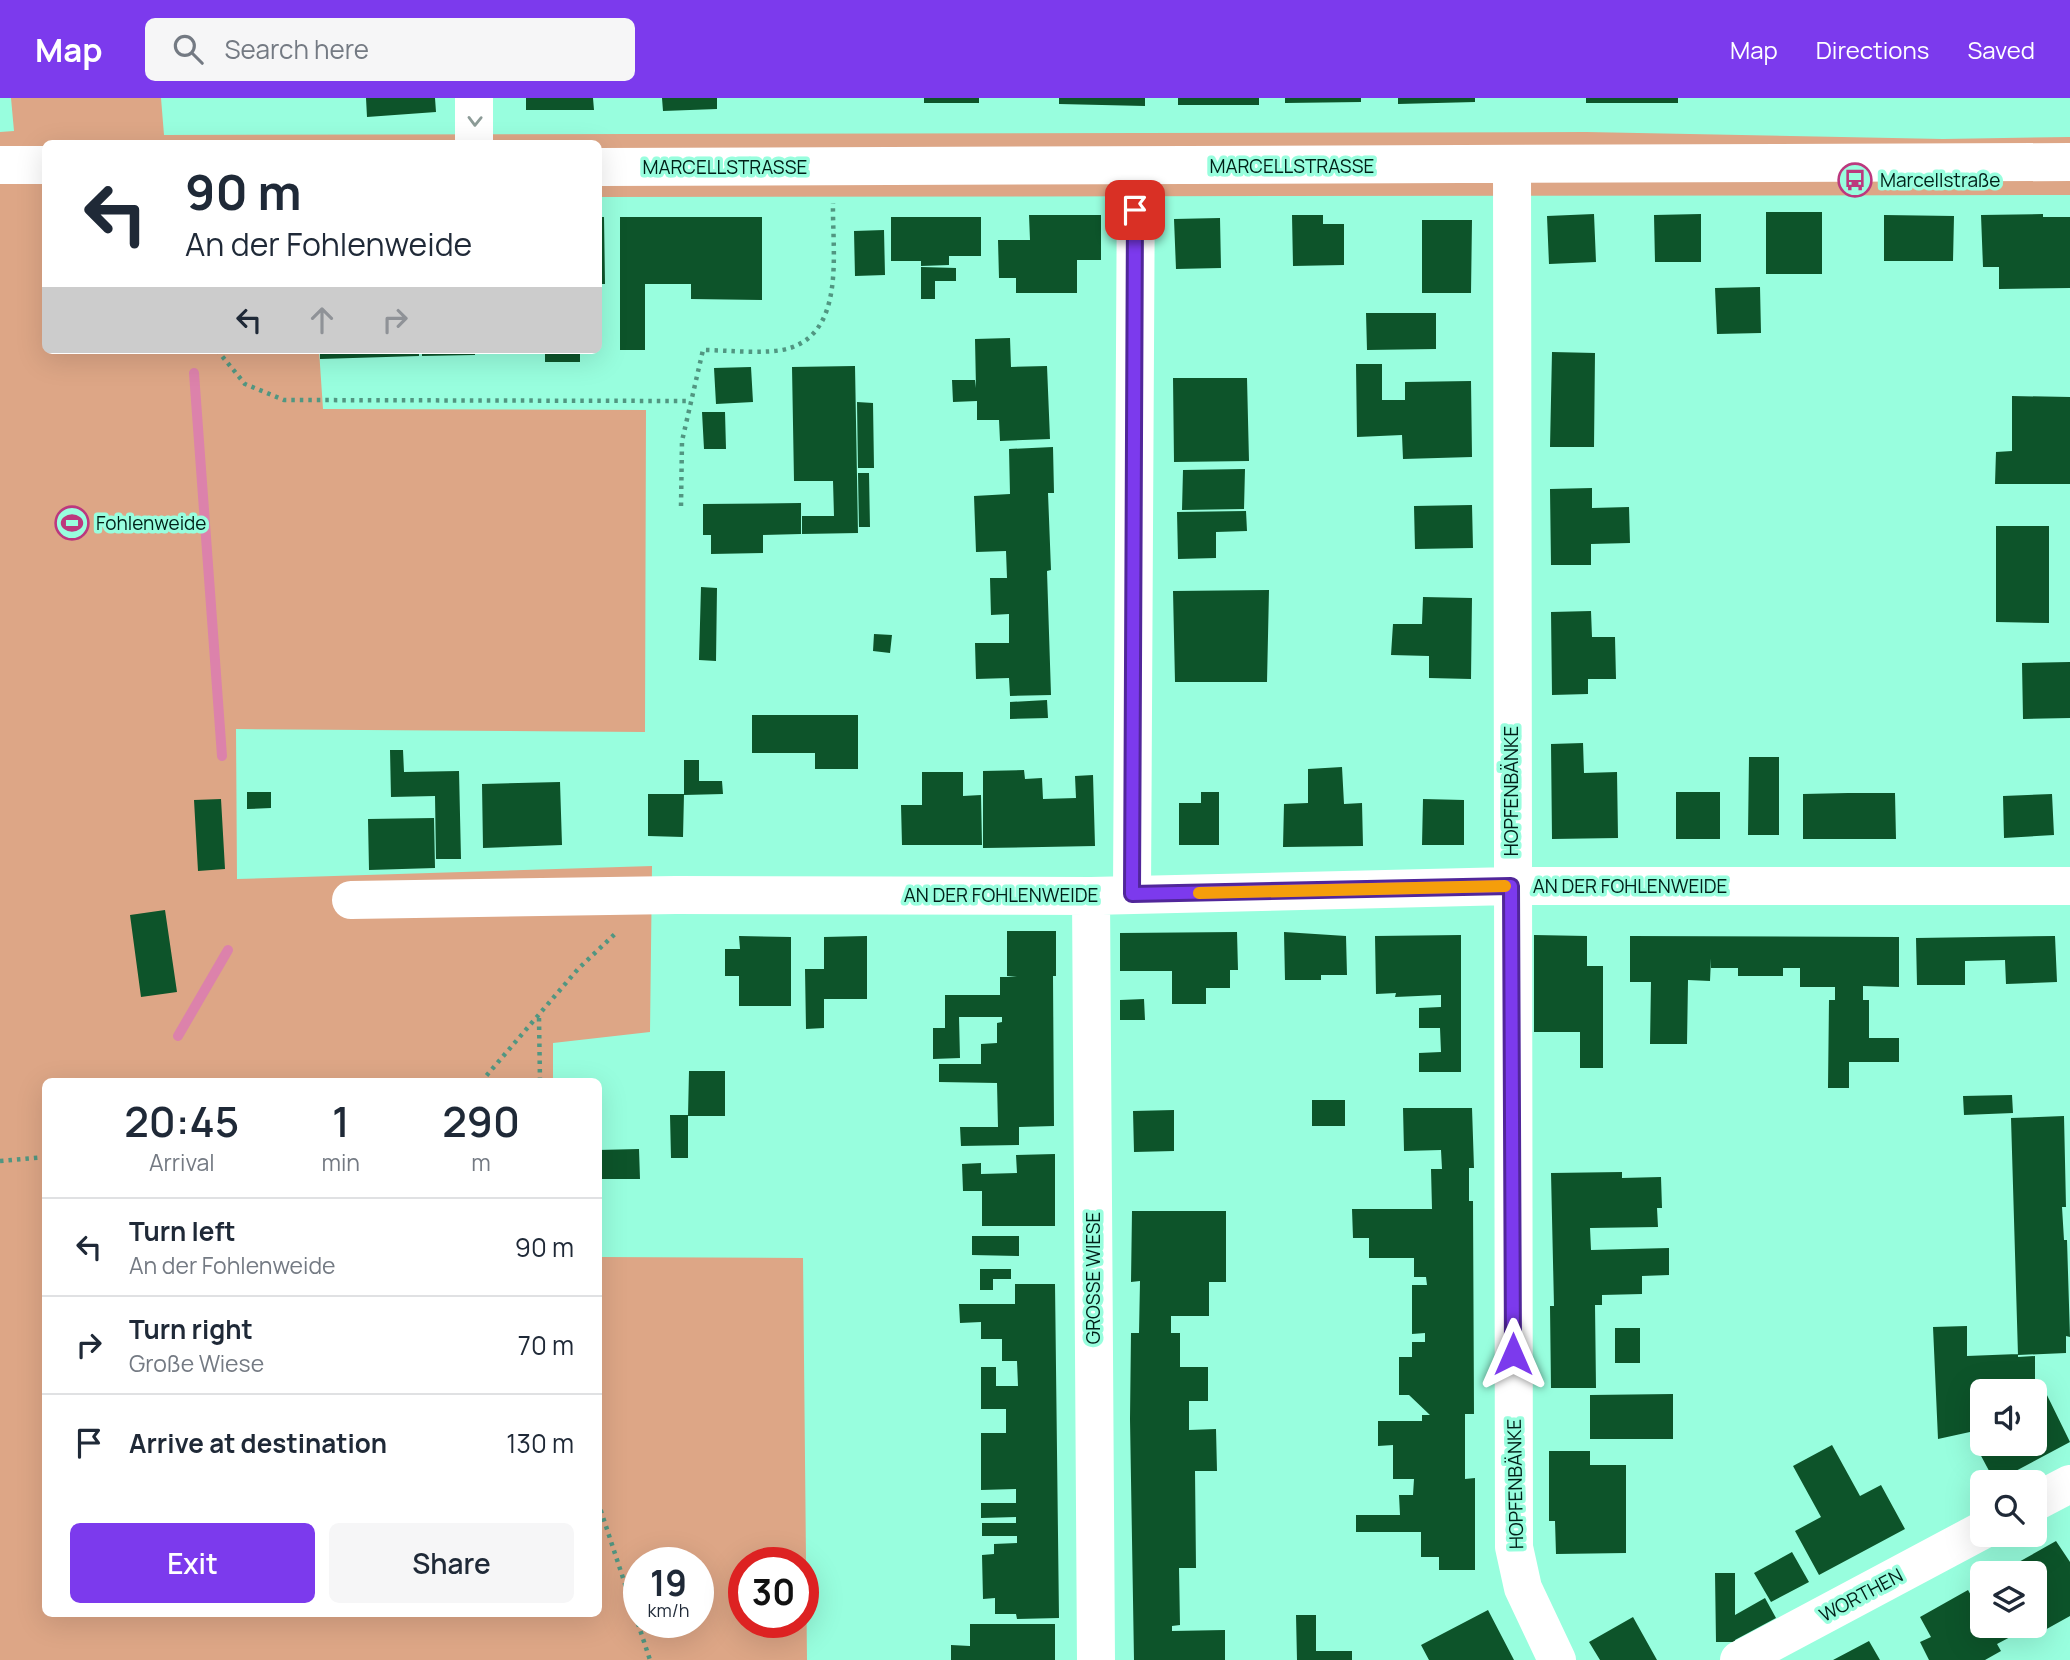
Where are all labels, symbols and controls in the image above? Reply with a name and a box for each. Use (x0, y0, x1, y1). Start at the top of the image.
search box (145, 18, 635, 81)
text: Map (35, 27, 103, 72)
icon: search (169, 30, 207, 68)
text: Search here (225, 31, 369, 67)
text: Map (1730, 33, 1778, 66)
text: Directions (1816, 33, 1929, 66)
text: Saved (1967, 33, 2035, 66)
one-way arrow (467, 116, 482, 127)
street label: MARCELLSTRASSE (1210, 153, 1374, 179)
street label: MARCELLSTRASSE (643, 154, 807, 180)
text: 90 m (185, 158, 302, 225)
bus stop icon: Marcellstraße (1836, 161, 1874, 199)
place label: Marcellstraße (1880, 167, 2000, 193)
icon: left (70, 168, 161, 259)
pin (1105, 180, 1165, 240)
icon: arrive (1116, 191, 1154, 229)
text: An der Fohlenweide (185, 222, 472, 266)
icon: left (230, 301, 268, 339)
icon: ahead (303, 301, 341, 339)
icon: right (376, 301, 414, 339)
sports icon: Fohlenweide (53, 504, 91, 542)
place label: Fohlenweide (96, 510, 206, 536)
street label: HOPFENBÄNKE (1498, 726, 1524, 856)
street label: AN DER FOHLENWEIDE (1533, 873, 1727, 899)
street label: AN DER FOHLENWEIDE (904, 882, 1098, 908)
text: 20:45 (124, 1092, 239, 1150)
text: 1 (332, 1092, 350, 1150)
text: 290 (442, 1092, 520, 1150)
text: Arrival (149, 1146, 215, 1178)
text: min (321, 1146, 360, 1178)
text: m (471, 1146, 491, 1178)
street label: GROSSE WIESE (1080, 1212, 1106, 1344)
text: Turn left (129, 1213, 236, 1249)
icon: left (70, 1228, 108, 1266)
text: 90 m (515, 1229, 574, 1265)
text: An der Fohlenweide (129, 1249, 336, 1281)
text: Turn right (129, 1311, 253, 1347)
position arrow (1476, 1317, 1550, 1391)
icon: right (70, 1326, 108, 1364)
text: 70 m (518, 1327, 574, 1363)
text: Große Wiese (129, 1347, 264, 1379)
map controls (1970, 1379, 2047, 1638)
button: sound (1970, 1379, 2047, 1456)
street label: HOPFENBÄNKE (1501, 1419, 1529, 1549)
icon: arrive (70, 1424, 108, 1462)
text: Arrive at destination (129, 1425, 387, 1461)
text: 130 m (506, 1425, 574, 1461)
button: search (1970, 1470, 2047, 1547)
button: Exit (70, 1523, 315, 1603)
button: Share (329, 1523, 574, 1603)
speed limit sign: 30 (728, 1547, 819, 1638)
text: 19 (650, 1559, 687, 1607)
button: layers (1970, 1561, 2047, 1638)
street label: WORTHEN (1815, 1562, 1907, 1628)
text: km/h (648, 1598, 689, 1622)

